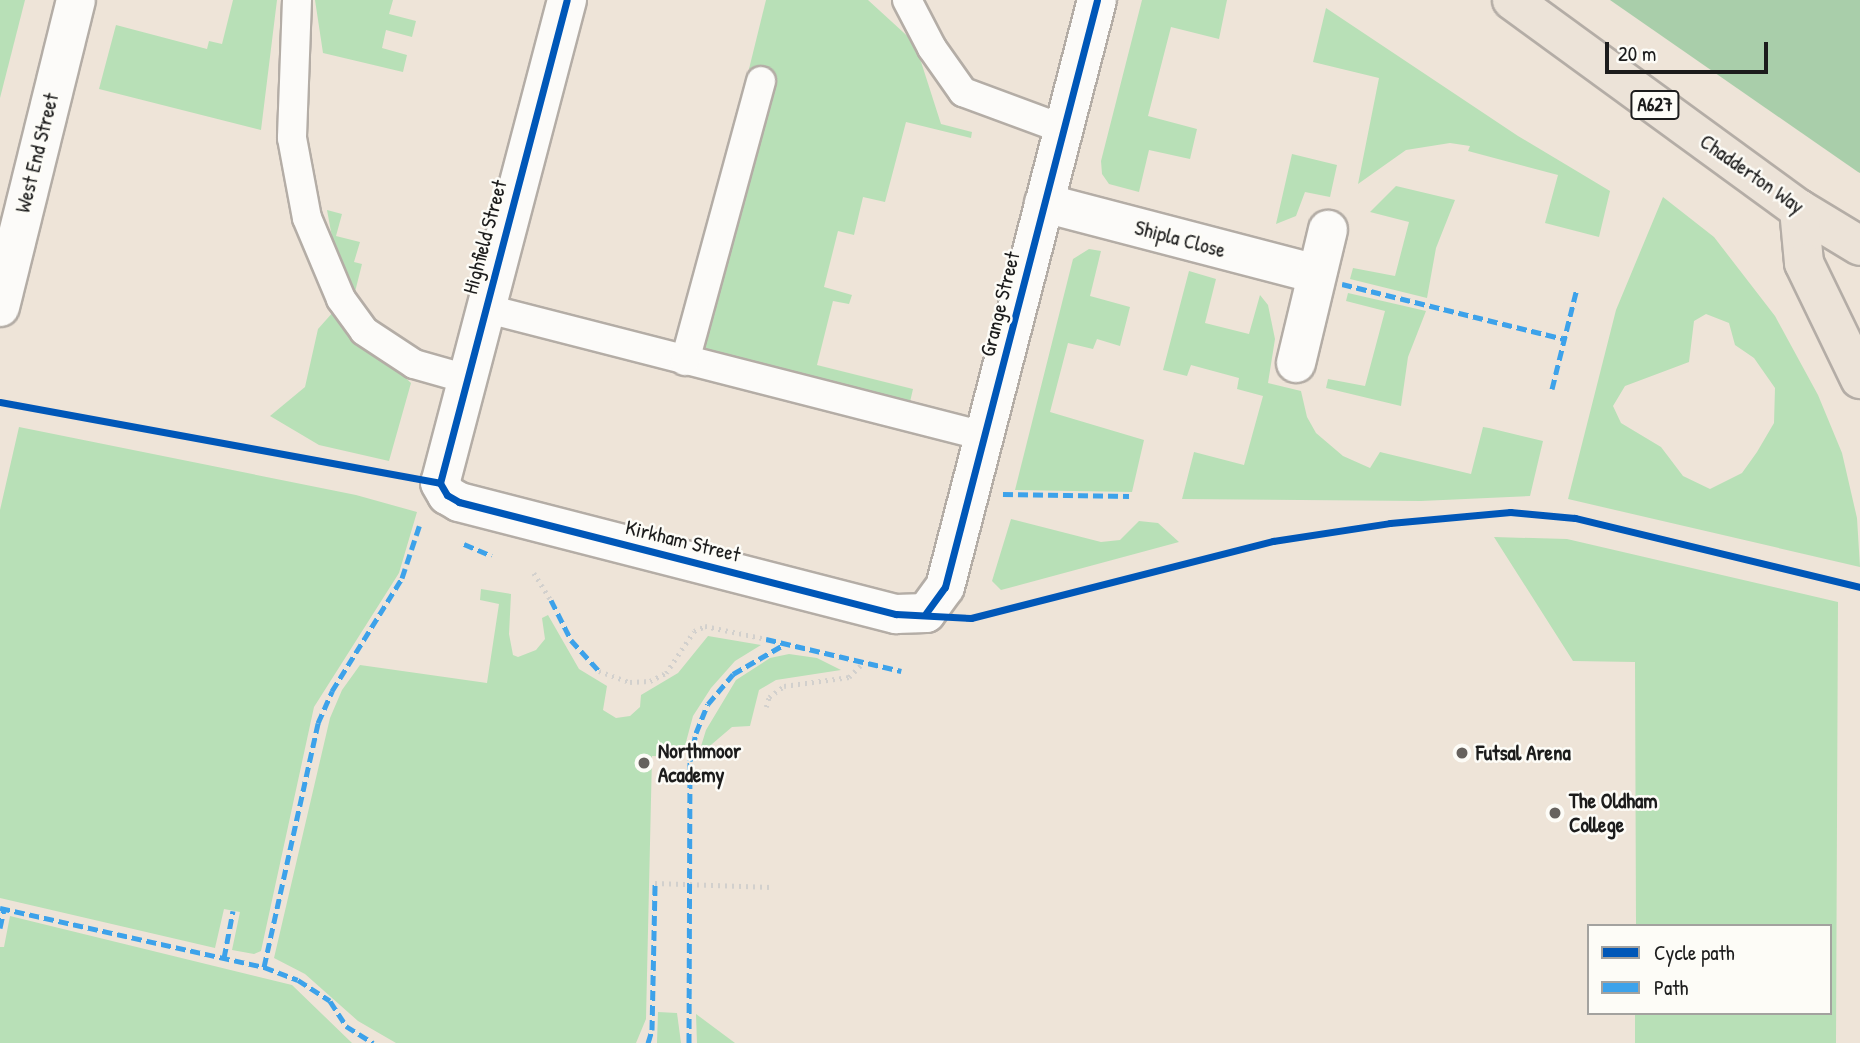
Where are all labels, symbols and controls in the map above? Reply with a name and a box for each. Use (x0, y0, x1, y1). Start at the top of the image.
scale bar (1608, 28, 1771, 72)
text: 20 m (1618, 39, 1656, 68)
road number: A627 (1629, 90, 1681, 120)
street label: West End Street (10, 91, 64, 215)
street label: Chadderton Way (1695, 129, 1809, 219)
street label: Highfield Street (458, 177, 512, 297)
street label: Shipla Close (1132, 215, 1228, 263)
street label: Grange Street (975, 249, 1025, 359)
street label: Kirkham Street (623, 515, 743, 567)
place label: Northmoor Academy (658, 738, 741, 788)
place label: Futsal Arena (1476, 740, 1571, 766)
marker: Futsal Arena (1454, 745, 1470, 761)
marker: Northmoor Academy (636, 755, 652, 771)
place label: The Oldham College (1569, 788, 1658, 838)
marker: The Oldham College (1547, 805, 1563, 821)
legend (1587, 924, 1832, 1015)
text: Cycle path (1654, 938, 1735, 967)
text: Path (1654, 973, 1688, 1002)

